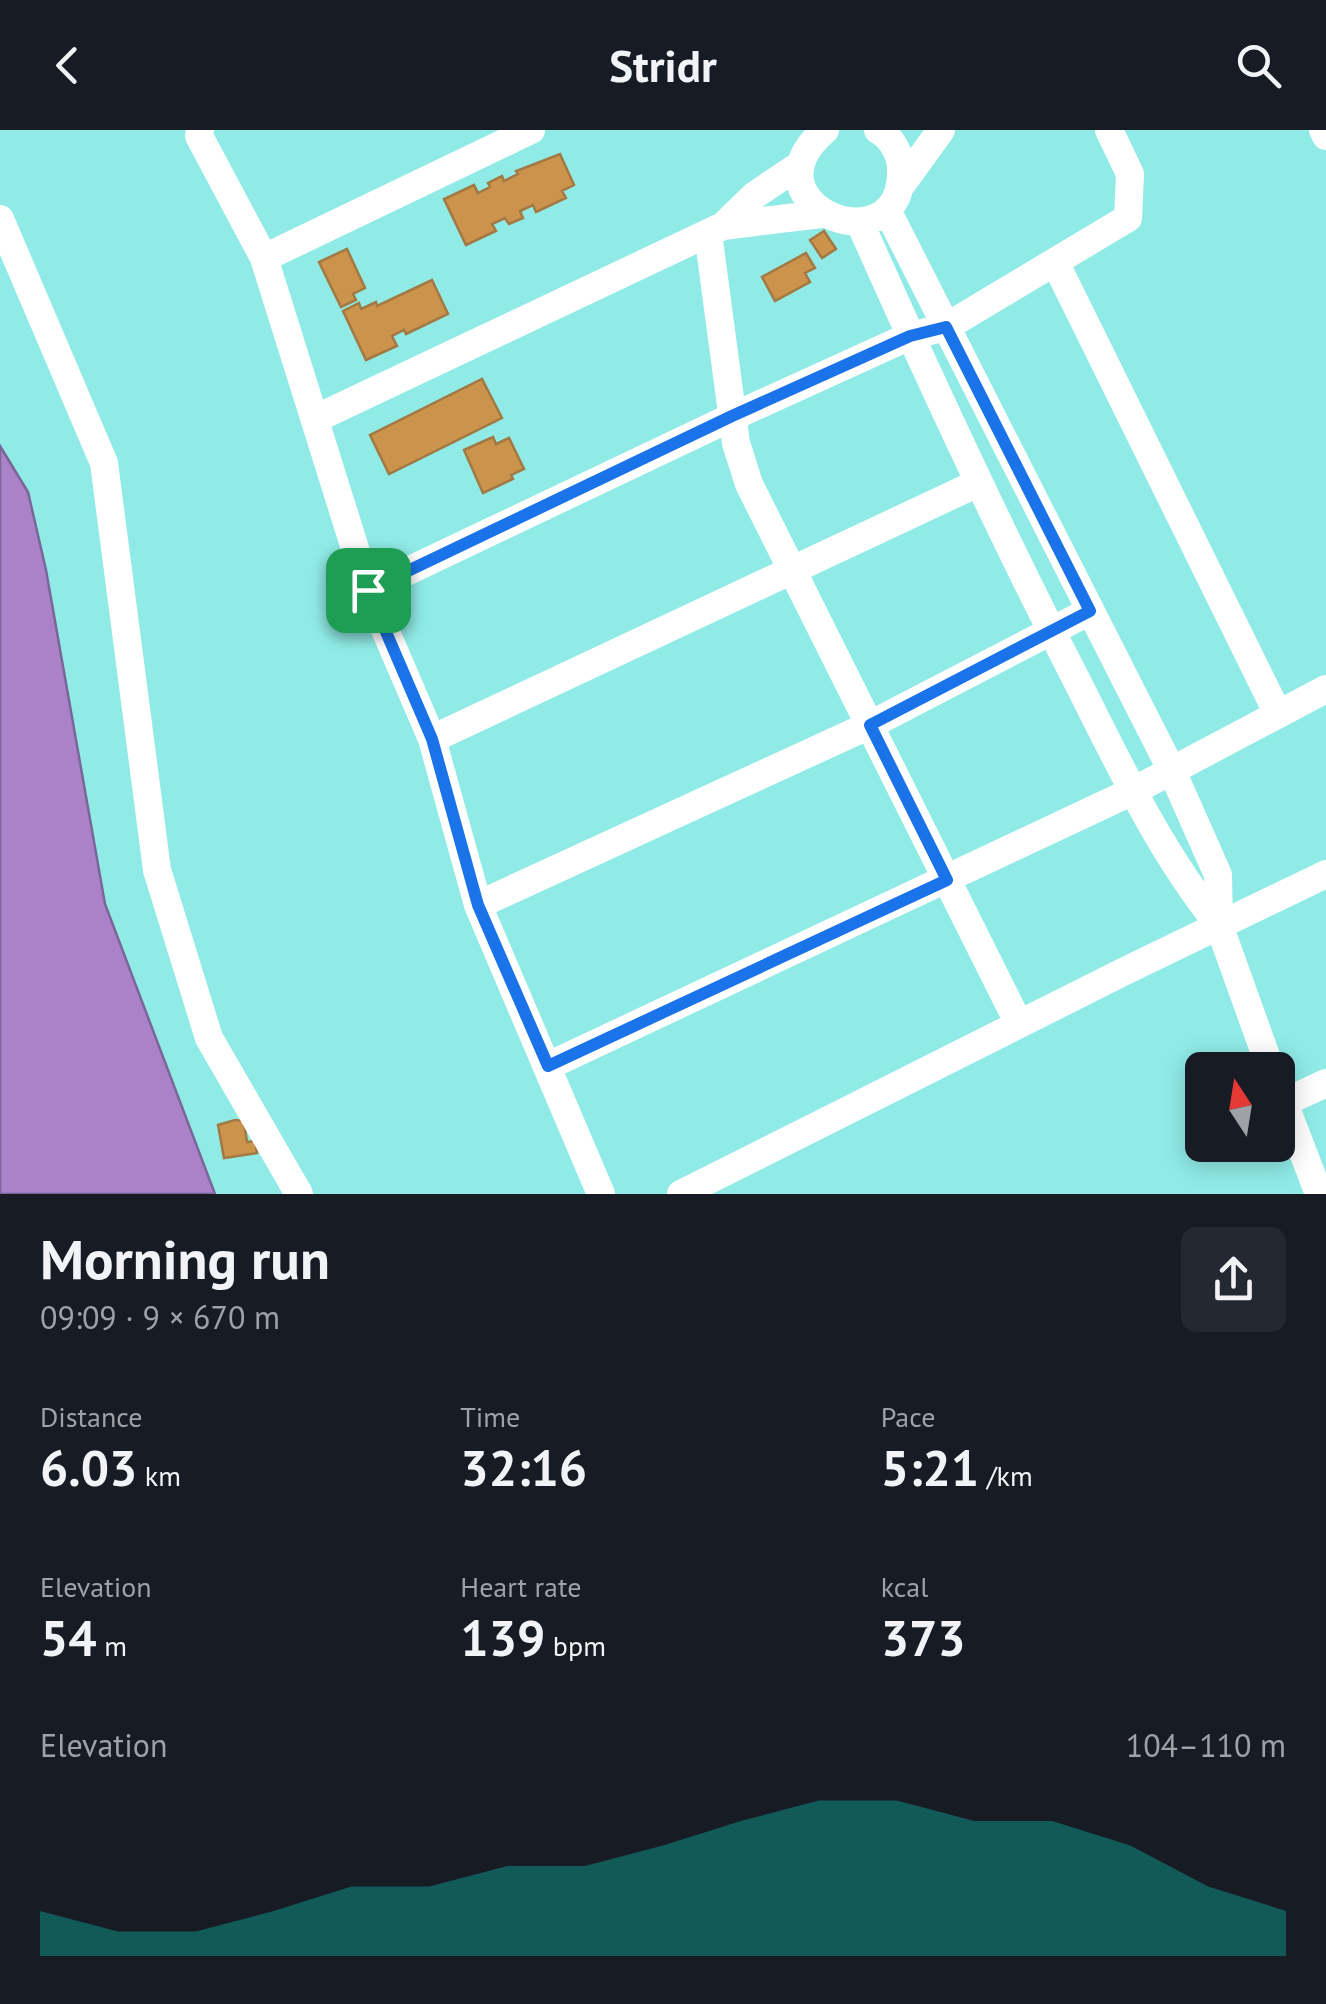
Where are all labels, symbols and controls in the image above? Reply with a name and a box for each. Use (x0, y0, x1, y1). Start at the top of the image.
text: Stridr (609, 36, 717, 94)
icon: back (40, 38, 95, 93)
icon: search (1231, 38, 1286, 93)
pin (326, 548, 411, 633)
icon: arrive (341, 563, 396, 618)
north arrow (1185, 1052, 1295, 1162)
map controls (1185, 1052, 1295, 1162)
text: Morning run (40, 1223, 330, 1294)
button: share (1181, 1227, 1286, 1332)
text: 09:09 · 9 × 670 m (40, 1296, 280, 1338)
text: Distance (40, 1398, 143, 1435)
text: Time (460, 1398, 520, 1435)
text: Pace (881, 1398, 935, 1435)
text: 6.03 (40, 1435, 137, 1500)
text: 32:16 (460, 1435, 587, 1500)
text: 5:21 (881, 1435, 979, 1500)
text: km (137, 1457, 181, 1494)
text: /km (979, 1457, 1033, 1494)
text: Elevation (40, 1568, 152, 1605)
text: Heart rate (460, 1568, 581, 1605)
text: kcal (881, 1568, 928, 1605)
text: 54 (40, 1605, 97, 1670)
text: 139 (460, 1605, 545, 1670)
text: 373 (881, 1605, 966, 1670)
text: m (97, 1627, 127, 1664)
text: bpm (545, 1627, 606, 1664)
text: Elevation (40, 1724, 167, 1766)
text: 104–110 m (1126, 1724, 1286, 1766)

